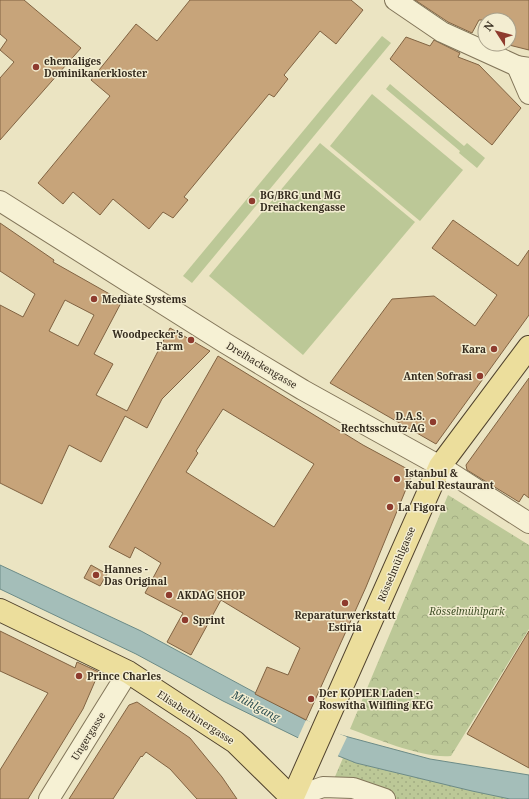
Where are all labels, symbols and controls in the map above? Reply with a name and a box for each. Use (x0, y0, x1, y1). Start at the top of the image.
north arrow (477, 12, 517, 52)
text: N (480, 18, 497, 34)
place label: ehemaliges Dominikanerkloster (44, 54, 148, 80)
marker: ehemaliges Dominikanerkloster (31, 62, 41, 72)
place label: BG/BRG und MG Dreihackengasse (260, 188, 346, 214)
marker: BG/BRG und MG Dreihackengasse (247, 196, 257, 206)
place label: Mediate Systems (102, 292, 186, 306)
marker: Mediate Systems (89, 294, 99, 304)
place label: Woodpecker’s Farm (112, 327, 183, 353)
marker: Woodpecker’s Farm (186, 335, 196, 345)
street label: Dreihackengasse (224, 338, 300, 392)
place label: Kara (462, 342, 486, 356)
marker: Kara (489, 344, 499, 354)
place label: Anten Sofrasi (403, 369, 472, 383)
marker: Anten Sofrasi (475, 371, 485, 381)
place label: D.A.S. Rechtsschutz AG (341, 409, 425, 435)
marker: D.A.S. Rechtsschutz AG (428, 417, 438, 427)
place label: Istanbul & Kabul Restaurant (405, 466, 494, 492)
marker: Istanbul & Kabul Restaurant (392, 474, 402, 484)
place label: La Figora (398, 500, 446, 514)
marker: La Figora (385, 502, 395, 512)
street label: Rösselmühlgasse (374, 524, 418, 604)
place label: Hannes - Das Original (104, 562, 167, 588)
marker: Hannes - Das Original (91, 570, 101, 580)
place label: AKDAG SHOP (177, 588, 246, 602)
marker: AKDAG SHOP (164, 590, 174, 600)
marker: Reparaturwerkstatt Estiria (340, 598, 350, 608)
park label: Rösselmühlpark (428, 604, 505, 618)
place label: Reparaturwerkstatt Estiria (294, 608, 396, 634)
place label: Sprint (193, 613, 225, 627)
marker: Sprint (180, 615, 190, 625)
place label: Prince Charles (87, 669, 161, 683)
marker: Prince Charles (74, 671, 84, 681)
water label: Mühlgang (229, 686, 284, 725)
place label: Der KOPIER Laden - Roswitha Wilfling KEG (319, 686, 434, 712)
street label: Elisabethinergasse (155, 687, 237, 747)
marker: Der KOPIER Laden - Roswitha Wilfling KEG (306, 694, 316, 704)
street label: Ungergasse (68, 709, 108, 763)

